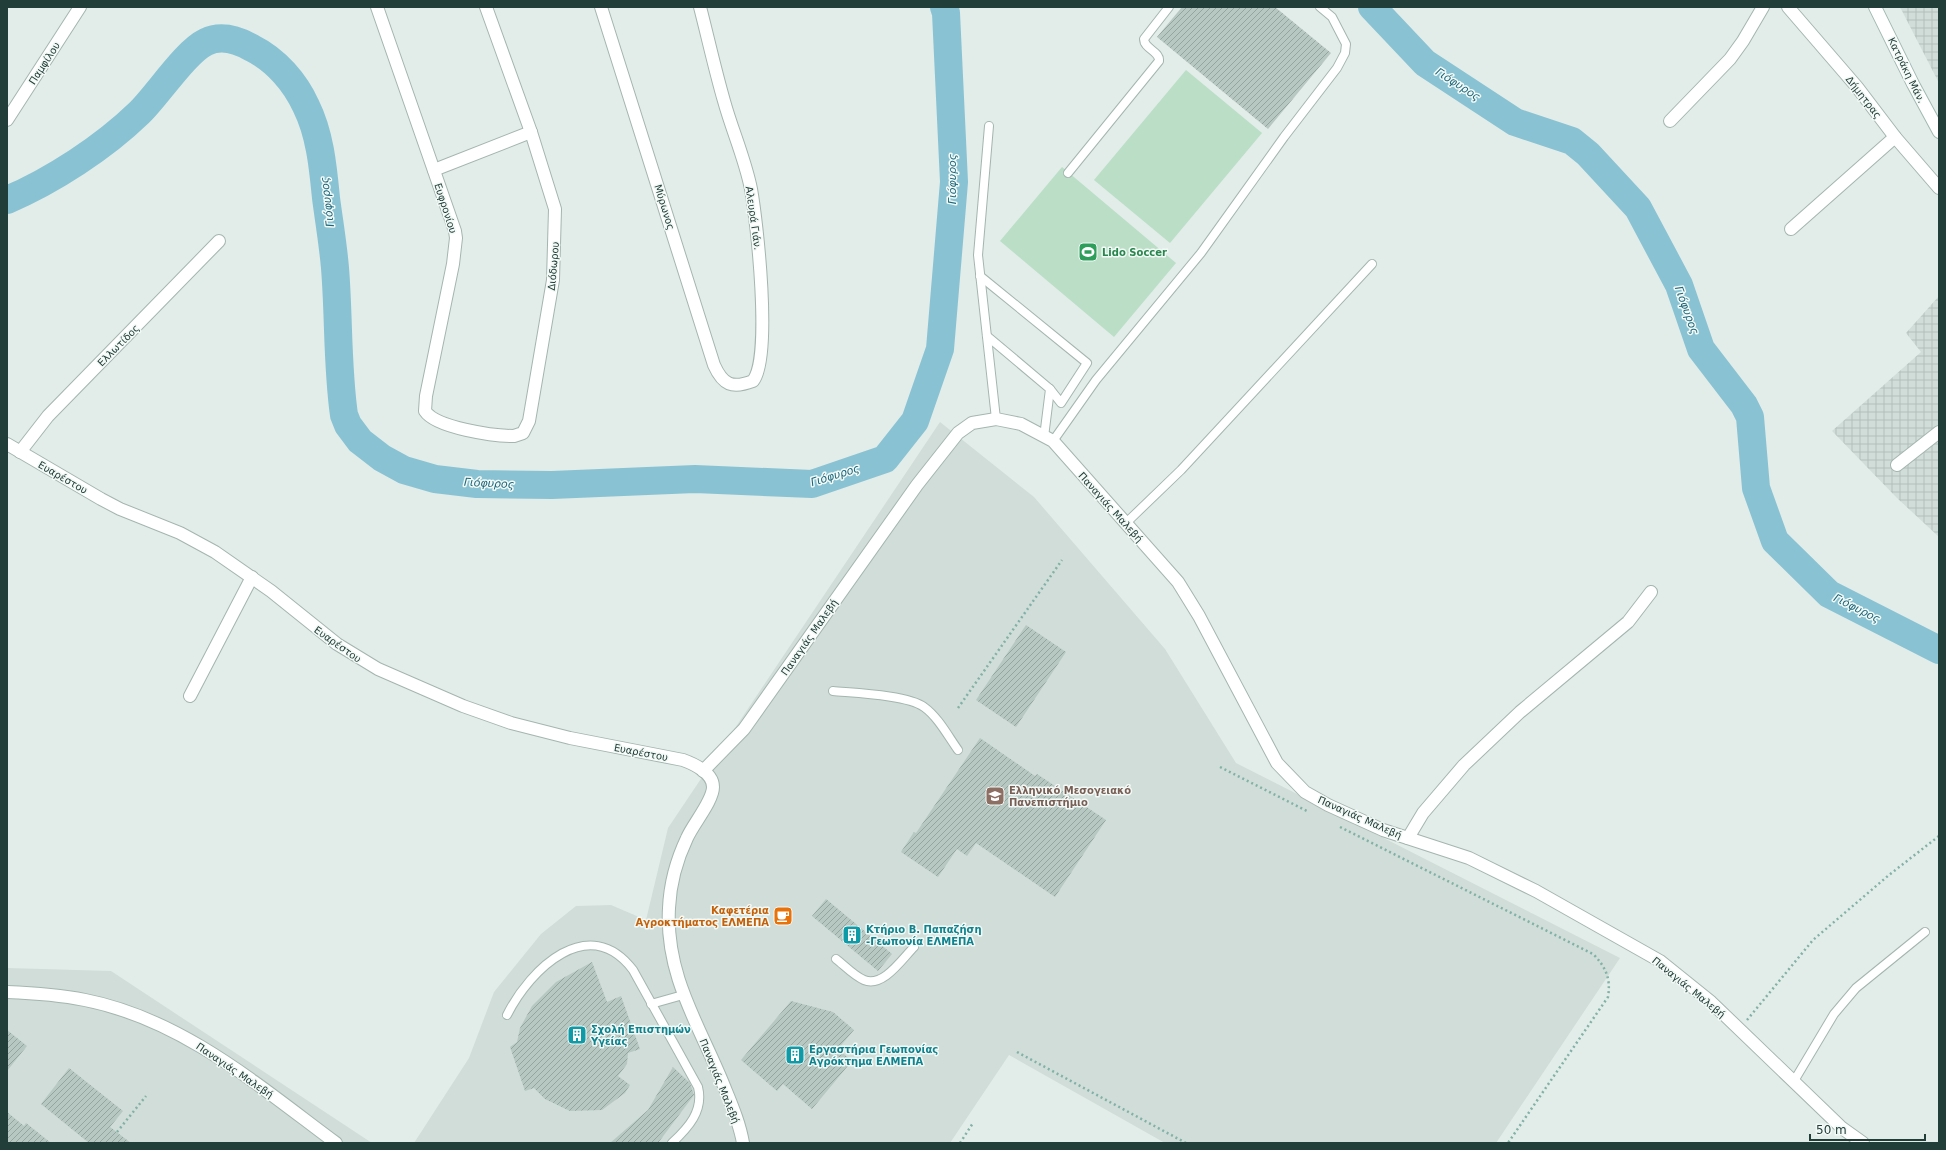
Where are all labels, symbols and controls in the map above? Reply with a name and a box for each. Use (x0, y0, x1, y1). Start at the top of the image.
street label: Κατράκη Μάν. (1886, 36, 1927, 105)
street label: Παμφίλου (27, 40, 62, 87)
water label: Γιόφυρος (1433, 65, 1483, 104)
street label: Δήμητρας (1844, 74, 1884, 121)
water label: Γιόφυρος (946, 153, 959, 204)
water label: Γιόφυρος (318, 176, 337, 228)
street label: Ευφρονίου (432, 182, 459, 235)
street label: Μύρωνος (652, 183, 677, 231)
street label: Αλευρά Γιάν. (744, 185, 763, 251)
street label: Διόδωρου (546, 241, 561, 291)
sports icon: Lido Soccer (1077, 241, 1099, 263)
place label: Lido Soccer (1102, 247, 1167, 258)
water label: Γιόφυρος (1672, 284, 1701, 337)
street label: Ελλωτίδος (95, 322, 141, 368)
street label: Ευαρέστου (36, 459, 89, 496)
water label: Γιόφυρος (809, 462, 862, 489)
street label: Παναγιάς Μαλεβή (1076, 470, 1145, 545)
water label: Γιόφυρος (463, 476, 515, 491)
water label: Γιόφυρος (1831, 591, 1883, 626)
street label: Παναγιάς Μαλεβή (779, 597, 840, 678)
street label: Ευαρέστου (312, 624, 363, 665)
street label: Ευαρέστου (613, 742, 669, 763)
school or university icon: Ελληνικό Μεσογειακό Πανεπιστήμιο (984, 785, 1006, 807)
place label: Ελληνικό Μεσογειακό Πανεπιστήμιο (1009, 785, 1131, 808)
street label: Παναγιάς Μαλεβή (1316, 794, 1403, 841)
place label: Καφετέρια Αγροκτήματος ΕΛΜΕΠΑ (635, 905, 769, 928)
cafe icon: Καφετέρια Αγροκτήματος ΕΛΜΕΠΑ (772, 905, 794, 927)
building icon: Κτήριο Β. Παπαζήση -Γεωπονία ΕΛΜΕΠΑ (841, 924, 863, 946)
place label: Κτήριο Β. Παπαζήση -Γεωπονία ΕΛΜΕΠΑ (866, 924, 982, 947)
street label: Παναγιάς Μαλεβή (1650, 955, 1727, 1020)
building icon: Σχολή Επιστημών Υγείας (566, 1024, 588, 1046)
place label: Σχολή Επιστημών Υγείας (590, 1024, 691, 1047)
street label: Παναγιάς Μαλεβή (697, 1037, 742, 1125)
street label: Παναγιάς Μαλεβή (194, 1041, 275, 1100)
building icon: Εργαστήρια Γεωπονίας Αγρόκτημα ΕΛΜΕΠΑ (784, 1044, 806, 1066)
place label: Εργαστήρια Γεωπονίας Αγρόκτημα ΕΛΜΕΠΑ (809, 1044, 938, 1067)
scale bar (1810, 1116, 1925, 1142)
text: 50 m (1816, 1123, 1847, 1137)

